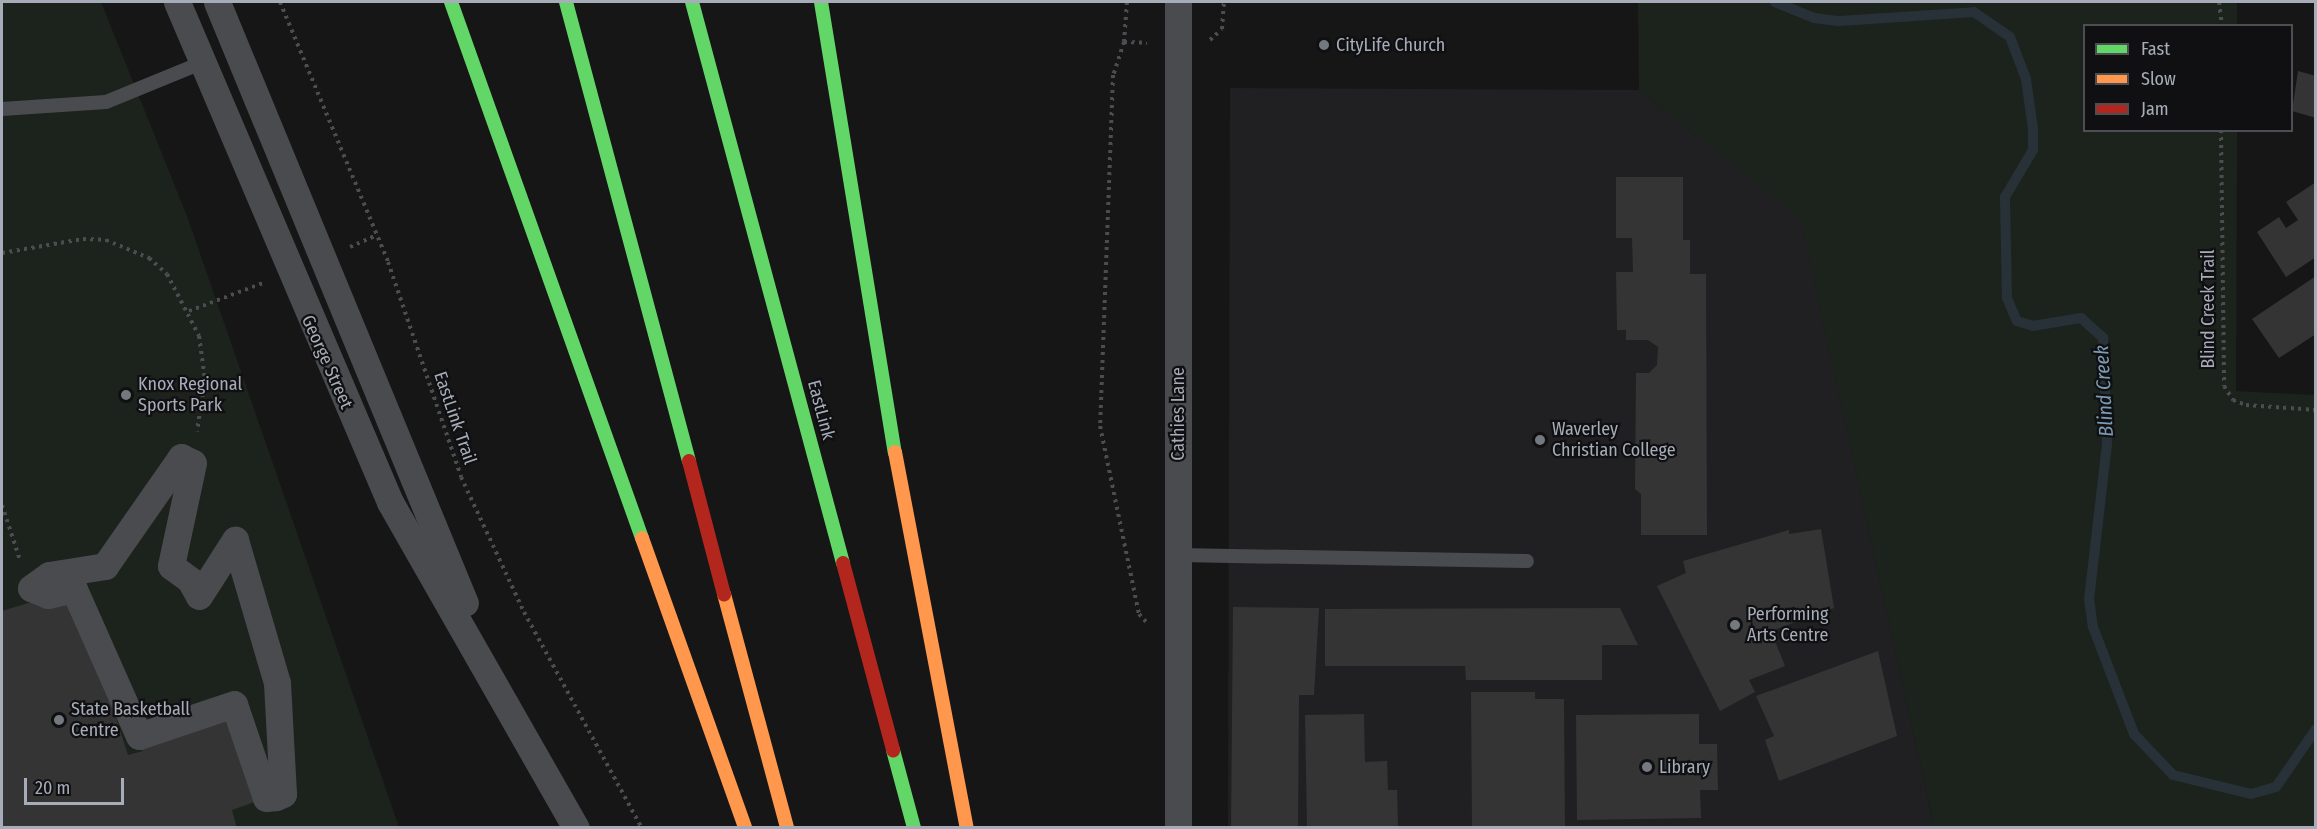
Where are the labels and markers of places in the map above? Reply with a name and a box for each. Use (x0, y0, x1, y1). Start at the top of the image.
place label: CityLife Church (1336, 34, 1445, 56)
marker: CityLife Church (1317, 38, 1331, 52)
place label: Knox Regional Sports Park (138, 374, 242, 416)
marker: Knox Regional Sports Park (119, 388, 133, 402)
place label: Waverley Christian College (1552, 419, 1676, 462)
marker: Waverley Christian College (1533, 433, 1547, 447)
place label: Performing Arts Centre (1747, 604, 1828, 646)
marker: Performing Arts Centre (1728, 618, 1742, 632)
place label: State Basketball Centre (71, 699, 190, 742)
marker: State Basketball Centre (52, 713, 66, 727)
place label: Library (1659, 756, 1710, 778)
marker: Library (1640, 760, 1654, 774)

